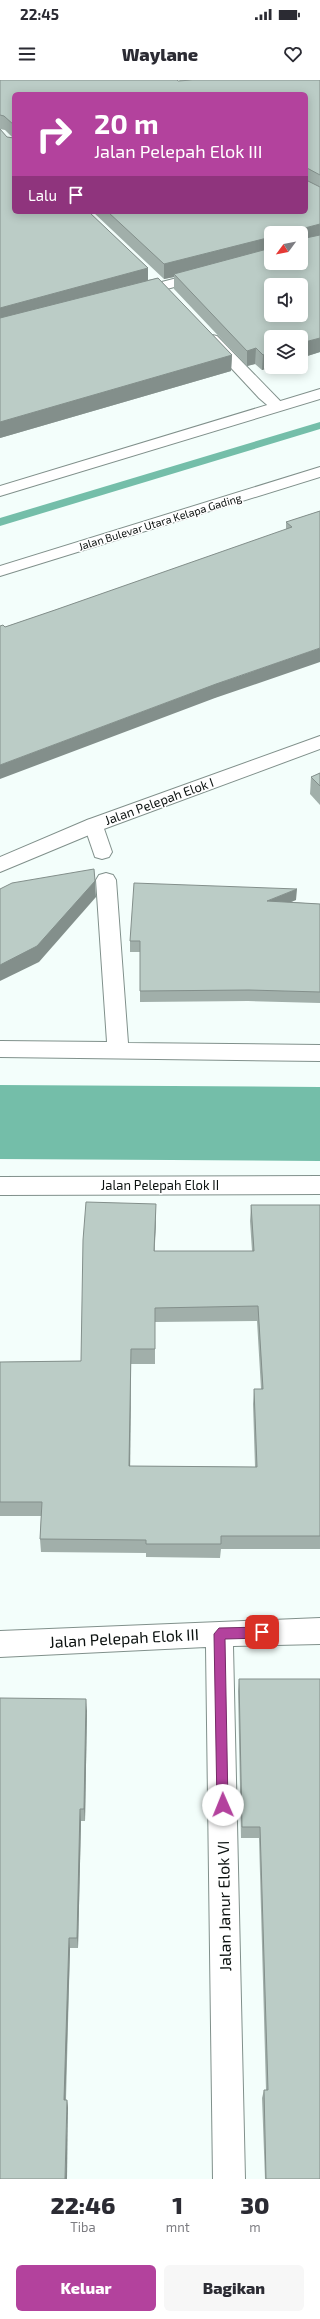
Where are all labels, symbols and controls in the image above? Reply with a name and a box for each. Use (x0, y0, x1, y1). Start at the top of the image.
text: 22:45 (20, 5, 59, 23)
icon: menu (16, 43, 38, 65)
text: Waylane (122, 43, 198, 65)
icon: heart (282, 43, 304, 65)
text: 20 m (94, 106, 159, 140)
icon: right (28, 108, 80, 160)
text: Jalan Pelepah Elok III (94, 140, 262, 162)
icon: arrive (65, 184, 87, 206)
text: Lalu (28, 186, 57, 204)
north arrow (264, 226, 308, 270)
map controls (264, 226, 308, 374)
button: sound (264, 278, 308, 322)
button: layers (264, 330, 308, 374)
street label: Jalan Bulevar Utara Kelapa Gading (77, 490, 243, 553)
street label: Jalan Pelepah Elok I (102, 774, 216, 828)
street label: Jalan Pelepah Elok II (101, 1177, 219, 1193)
pin (245, 1615, 279, 1649)
icon: arrive (251, 1621, 273, 1643)
street label: Jalan Pelepah Elok III (49, 1624, 199, 1651)
position arrow (202, 1784, 244, 1826)
street label: Jalan Janur Elok VI (213, 1841, 234, 1971)
text: 22:46 (51, 2190, 115, 2219)
text: 1 (172, 2190, 183, 2219)
text: 30 (240, 2190, 269, 2219)
text: Tiba (70, 2219, 96, 2235)
text: mnt (166, 2219, 190, 2235)
text: m (249, 2219, 261, 2235)
button: Keluar (16, 2265, 156, 2311)
button: Bagikan (164, 2265, 304, 2311)

